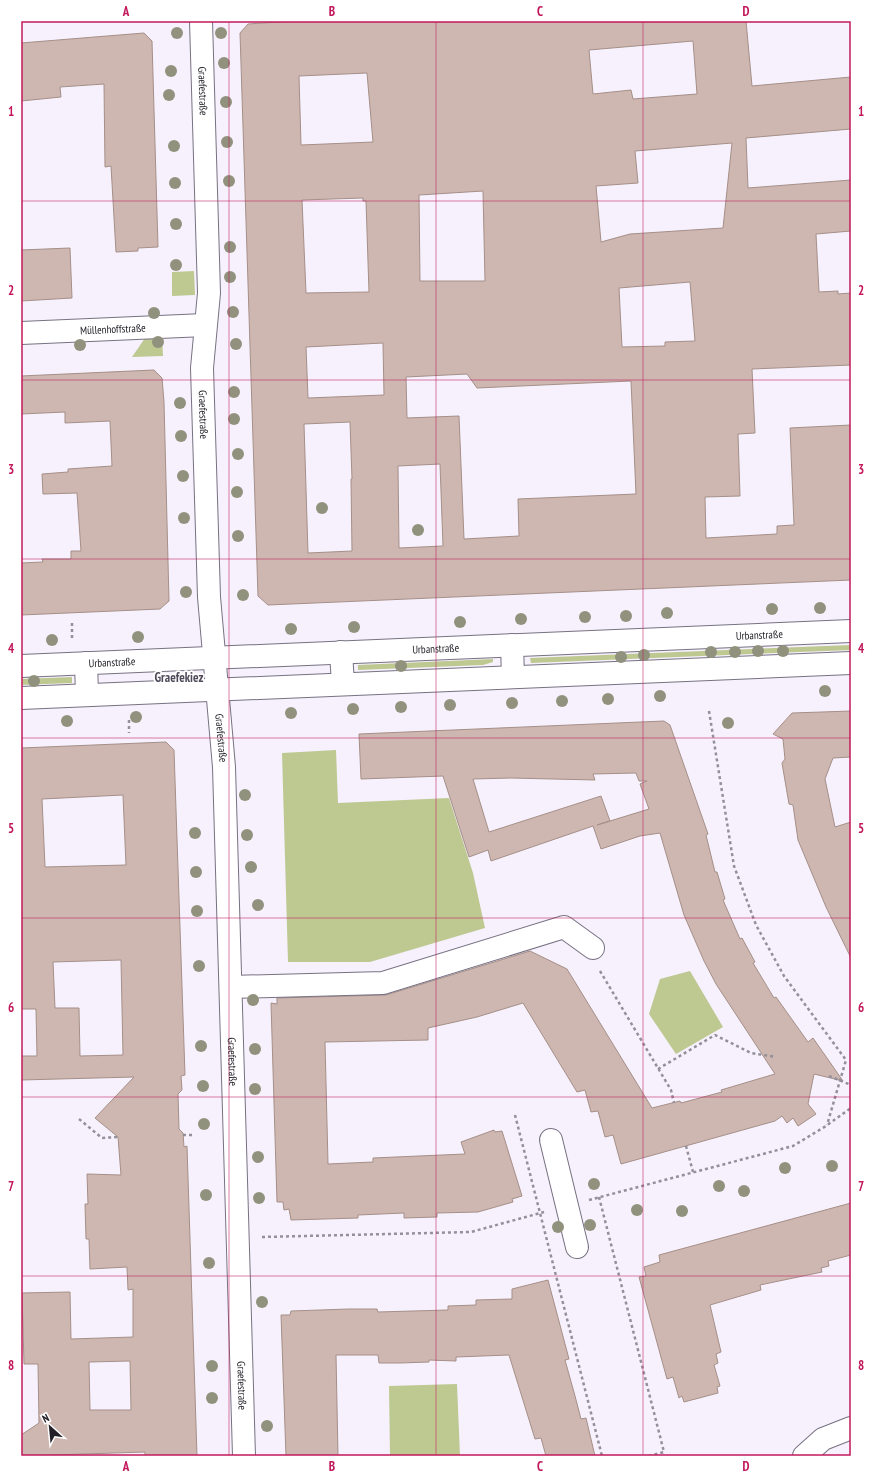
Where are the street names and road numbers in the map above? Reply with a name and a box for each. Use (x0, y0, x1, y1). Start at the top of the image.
street label: Graefestraße (195, 66, 211, 116)
street label: Müllenhoffstraße (80, 321, 146, 337)
street label: Graefestraße (196, 390, 211, 440)
street label: Urbanstraße (736, 627, 784, 643)
street label: Urbanstraße (412, 641, 460, 656)
street label: Urbanstraße (88, 654, 136, 670)
street label: Graefestraße (212, 713, 231, 763)
street label: Graefestraße (225, 1037, 240, 1087)
street label: Graefestraße (234, 1361, 250, 1411)

